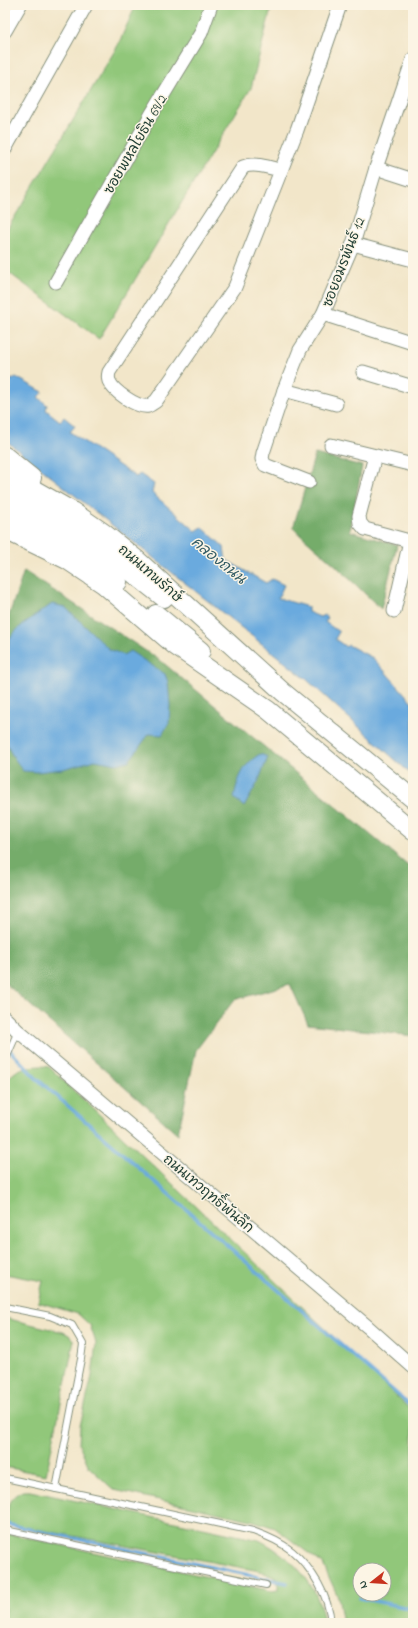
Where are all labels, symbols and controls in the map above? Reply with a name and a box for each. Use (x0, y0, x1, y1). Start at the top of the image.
street label: ซอยพหลโยธิน 69/2 (99, 91, 173, 198)
street label: ซอยอมรพันธ์ 12 (318, 215, 371, 311)
water label: คลองถนน (186, 532, 251, 590)
street label: ถนนเทพรักษ์ (113, 540, 187, 609)
street label: ถนนเทวฤทธิ์พันลึก (158, 1148, 260, 1239)
north arrow (352, 1562, 392, 1602)
text: N (355, 1579, 372, 1591)

